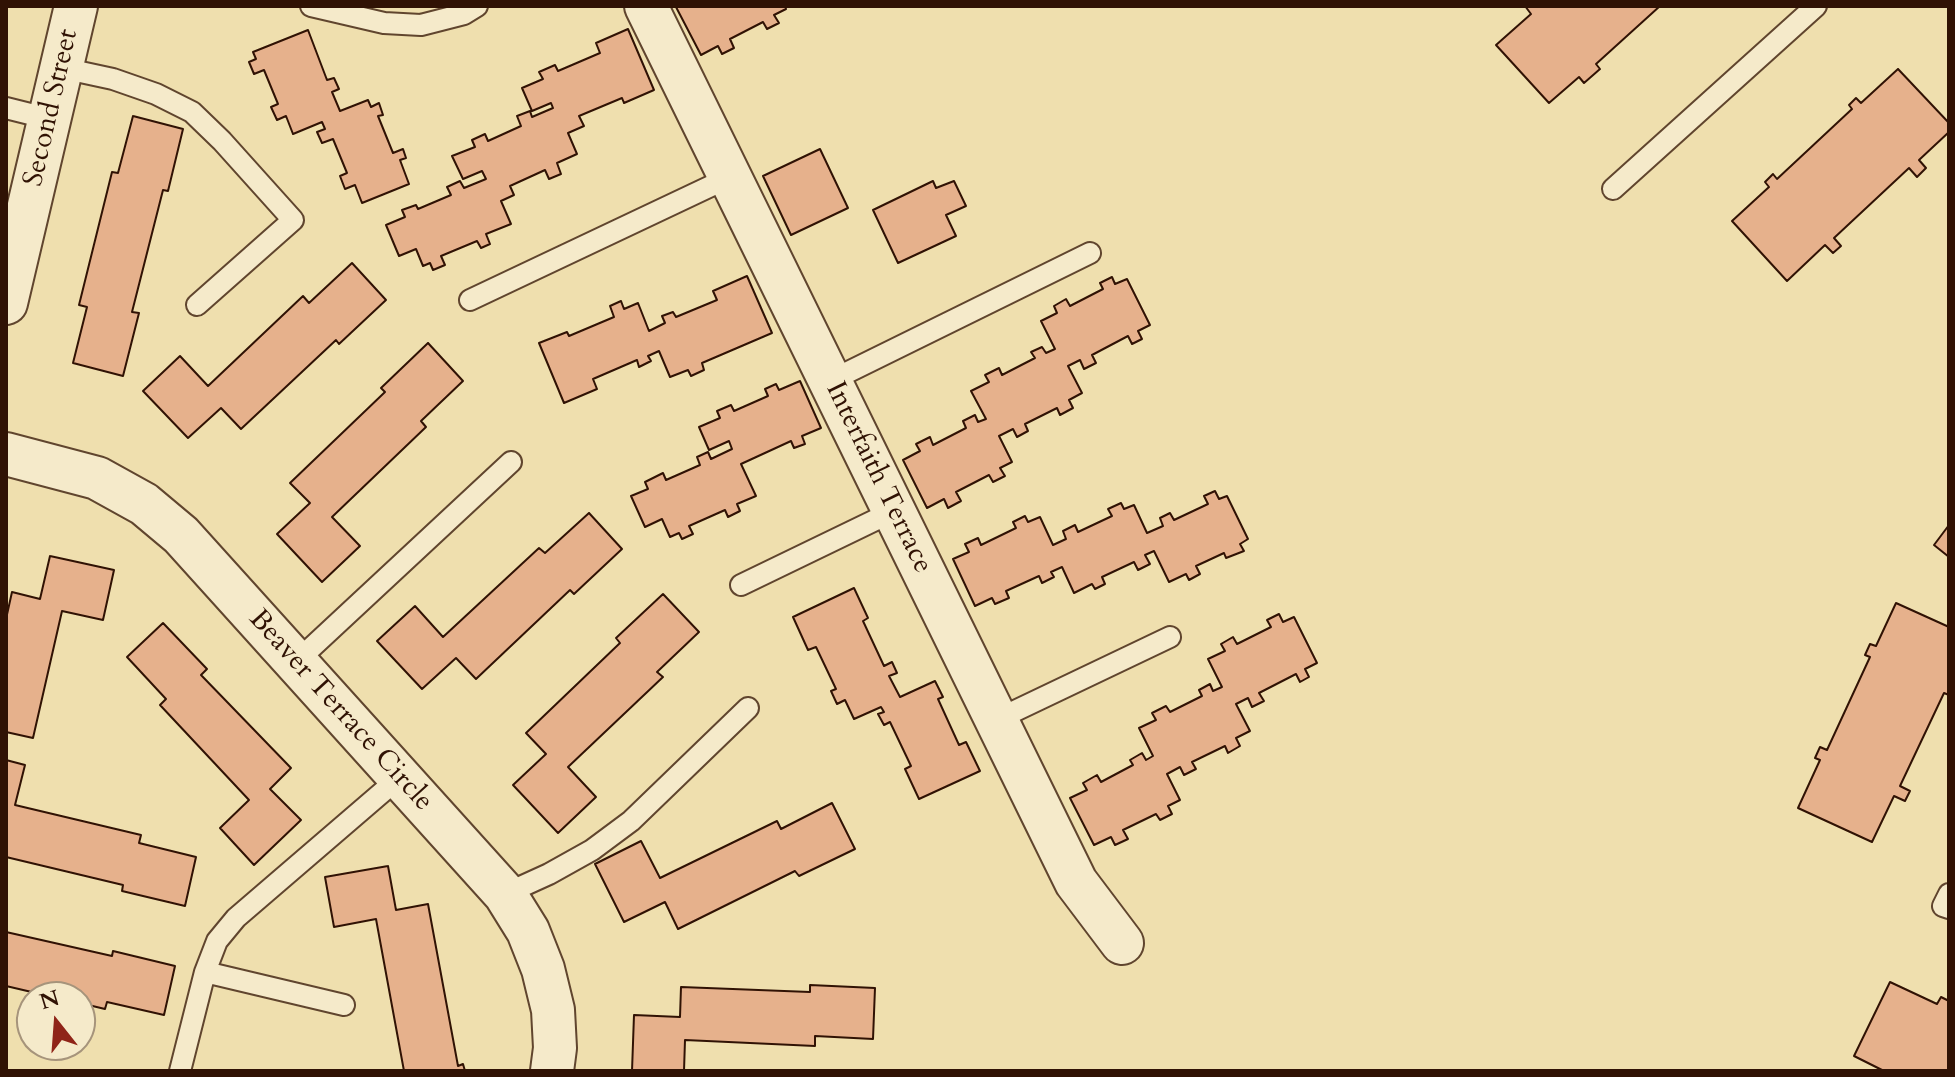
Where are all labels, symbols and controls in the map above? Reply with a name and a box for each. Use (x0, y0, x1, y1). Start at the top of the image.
street label: Second Street (18, 26, 86, 190)
street label: Interfaith Terrace (817, 377, 939, 579)
street label: Beaver Terrace Circle (241, 603, 439, 819)
north arrow (16, 981, 96, 1061)
text: N (36, 983, 63, 1017)

